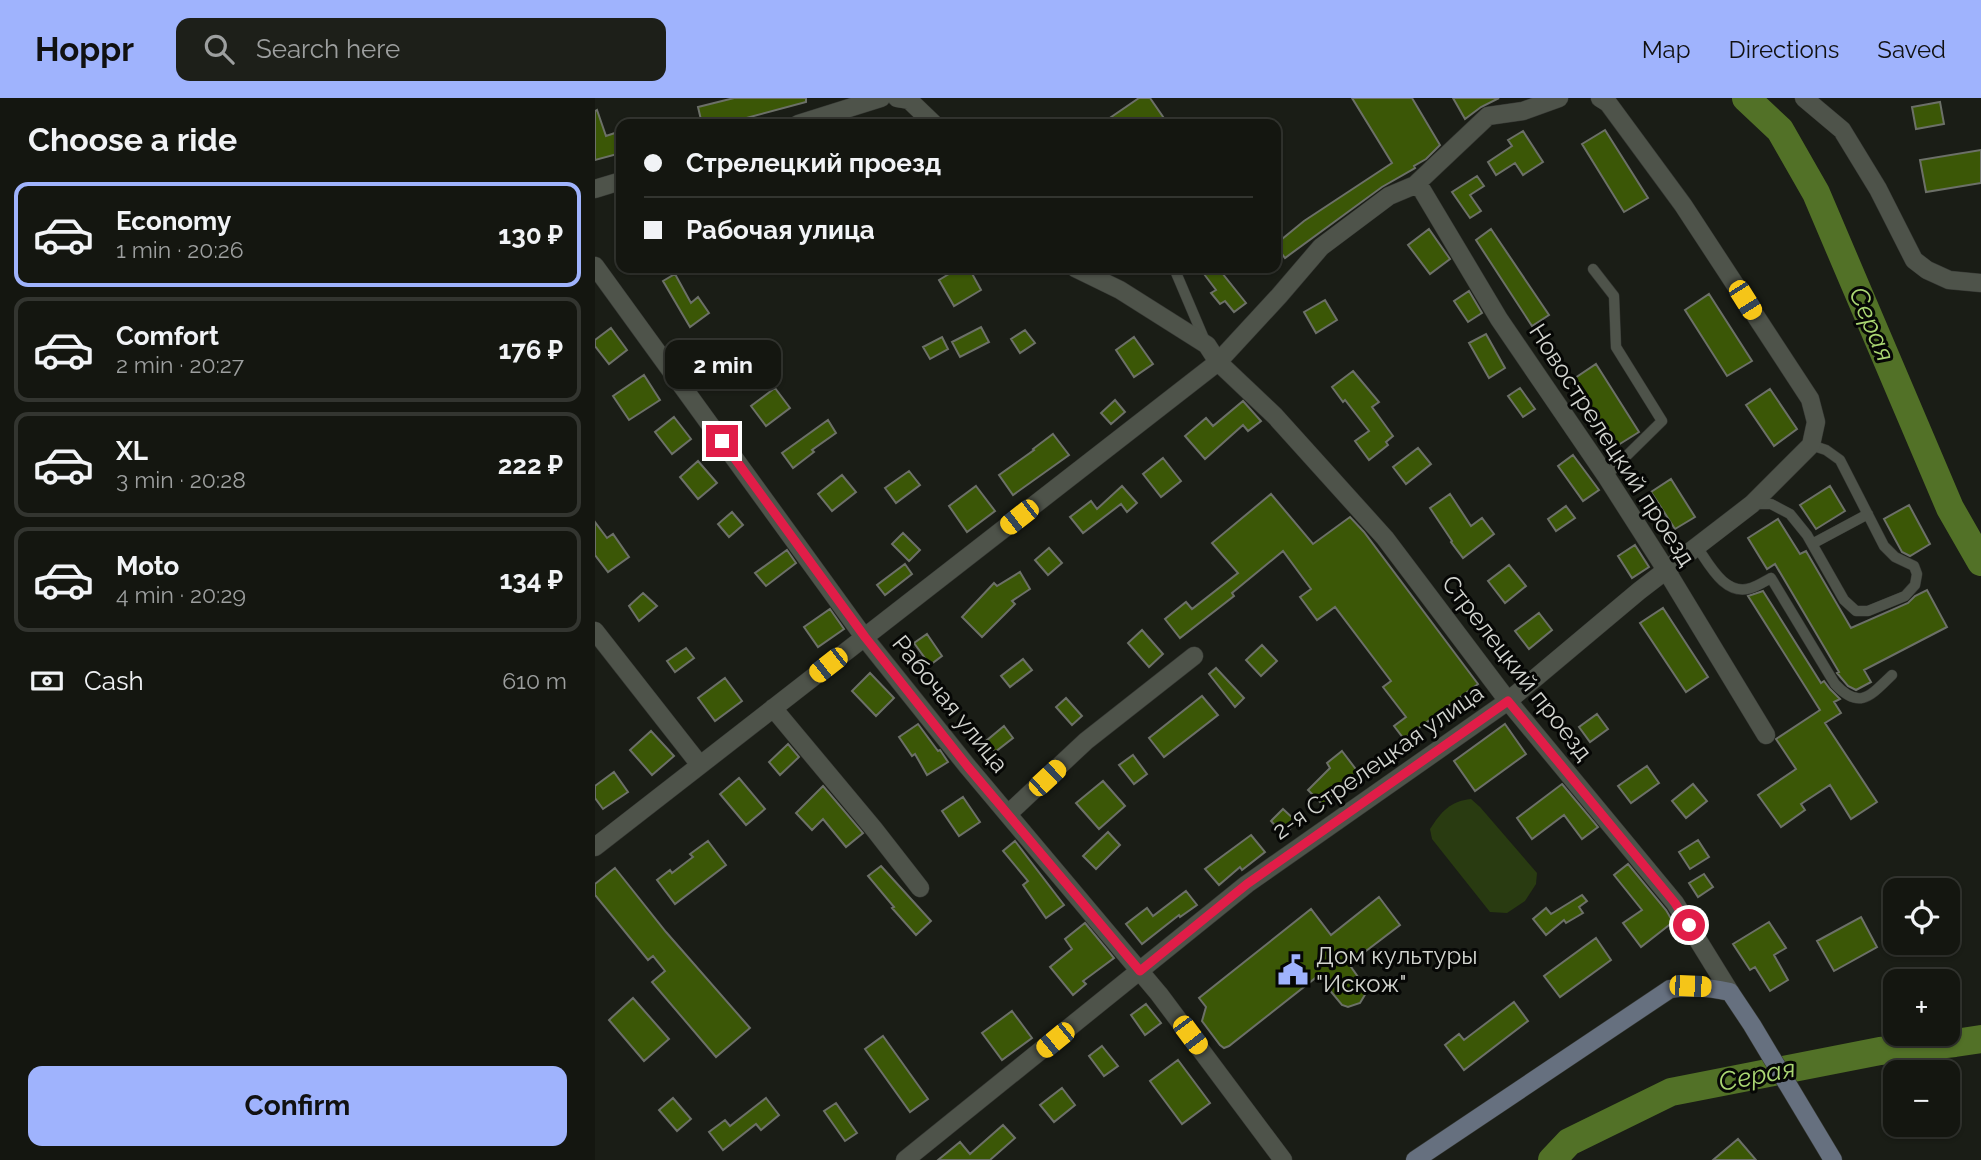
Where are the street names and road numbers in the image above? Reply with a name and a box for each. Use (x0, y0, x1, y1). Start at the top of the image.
street label: Новострелецкий проезд (1523, 318, 1702, 571)
street label: Стрелецкий проезд (1436, 569, 1599, 766)
street label: Рабочая улица (886, 629, 1015, 778)
street label: 2-я Стрелецкая улица (1267, 678, 1489, 845)

